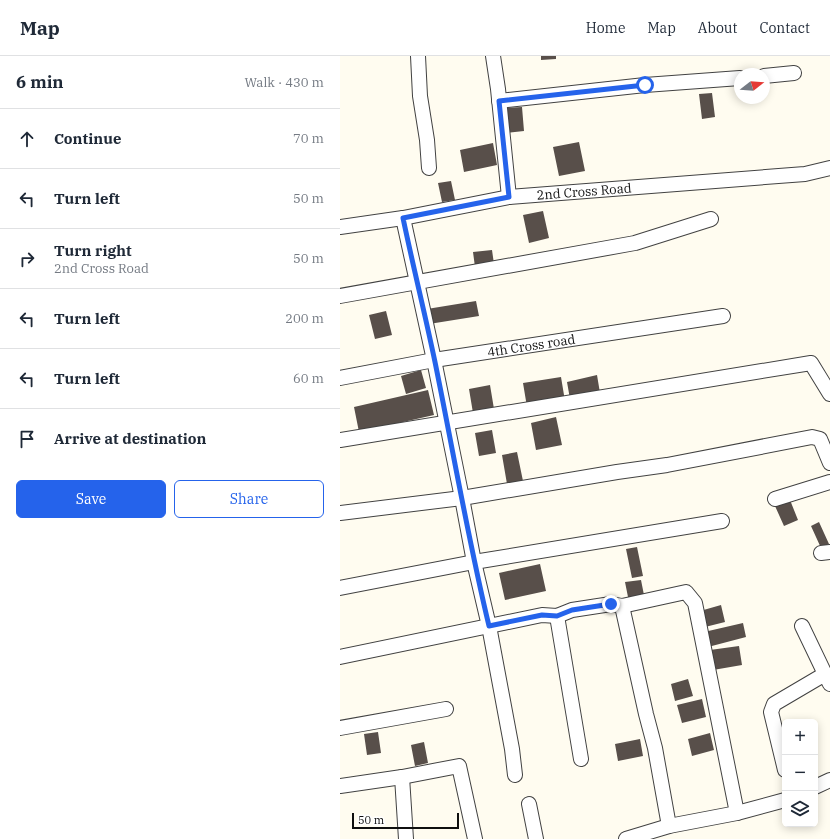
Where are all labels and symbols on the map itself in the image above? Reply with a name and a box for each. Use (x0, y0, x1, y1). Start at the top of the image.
north arrow (734, 68, 770, 104)
route start (636, 76, 654, 94)
street label: 2nd Cross Road (536, 179, 632, 204)
street label: 4th Cross road (486, 331, 577, 361)
route end (602, 595, 620, 613)
scale bar (352, 811, 459, 830)

